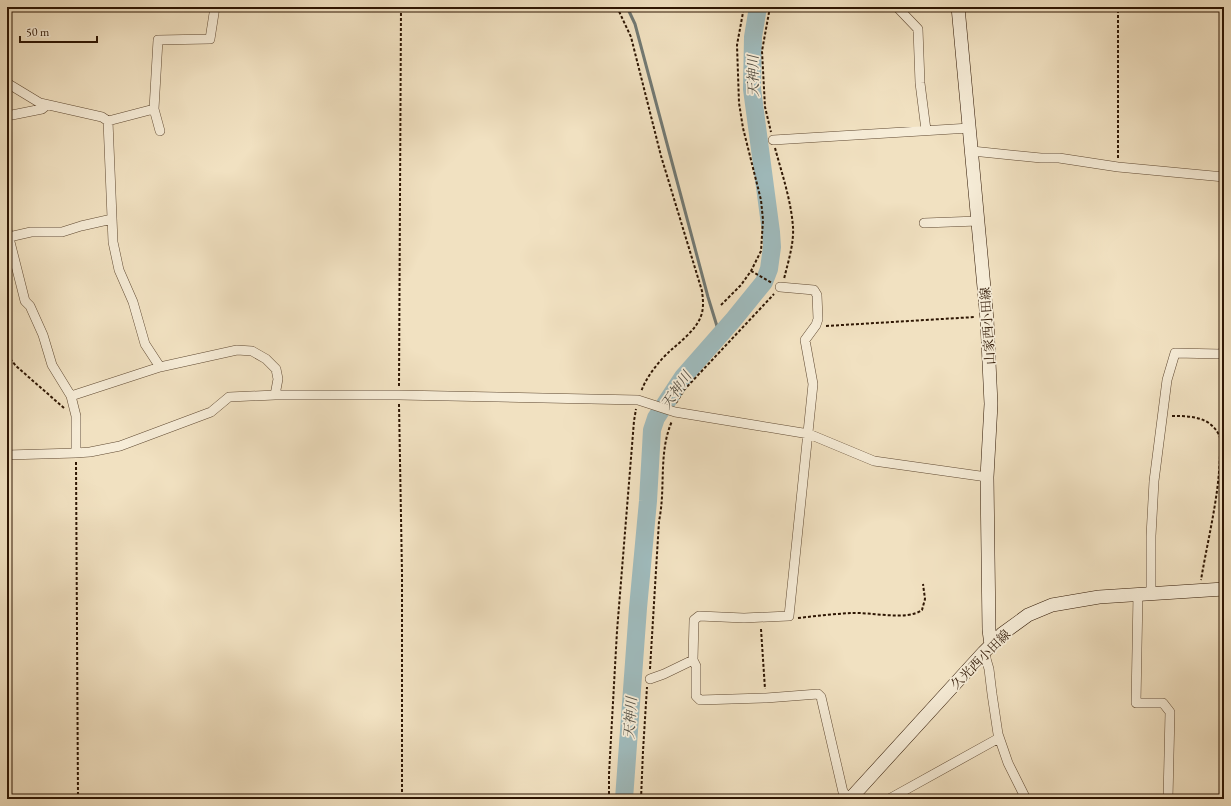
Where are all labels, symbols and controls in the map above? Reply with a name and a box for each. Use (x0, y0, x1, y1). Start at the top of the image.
scale bar (20, 18, 97, 44)
text: 50 m (26, 24, 50, 40)
water label: 天神川 (744, 53, 762, 97)
street label: 山家西小田線 (976, 286, 999, 365)
water label: 天神川 (657, 366, 697, 412)
street label: 久光西小田線 (947, 626, 1014, 693)
water label: 天神川 (620, 694, 641, 740)

